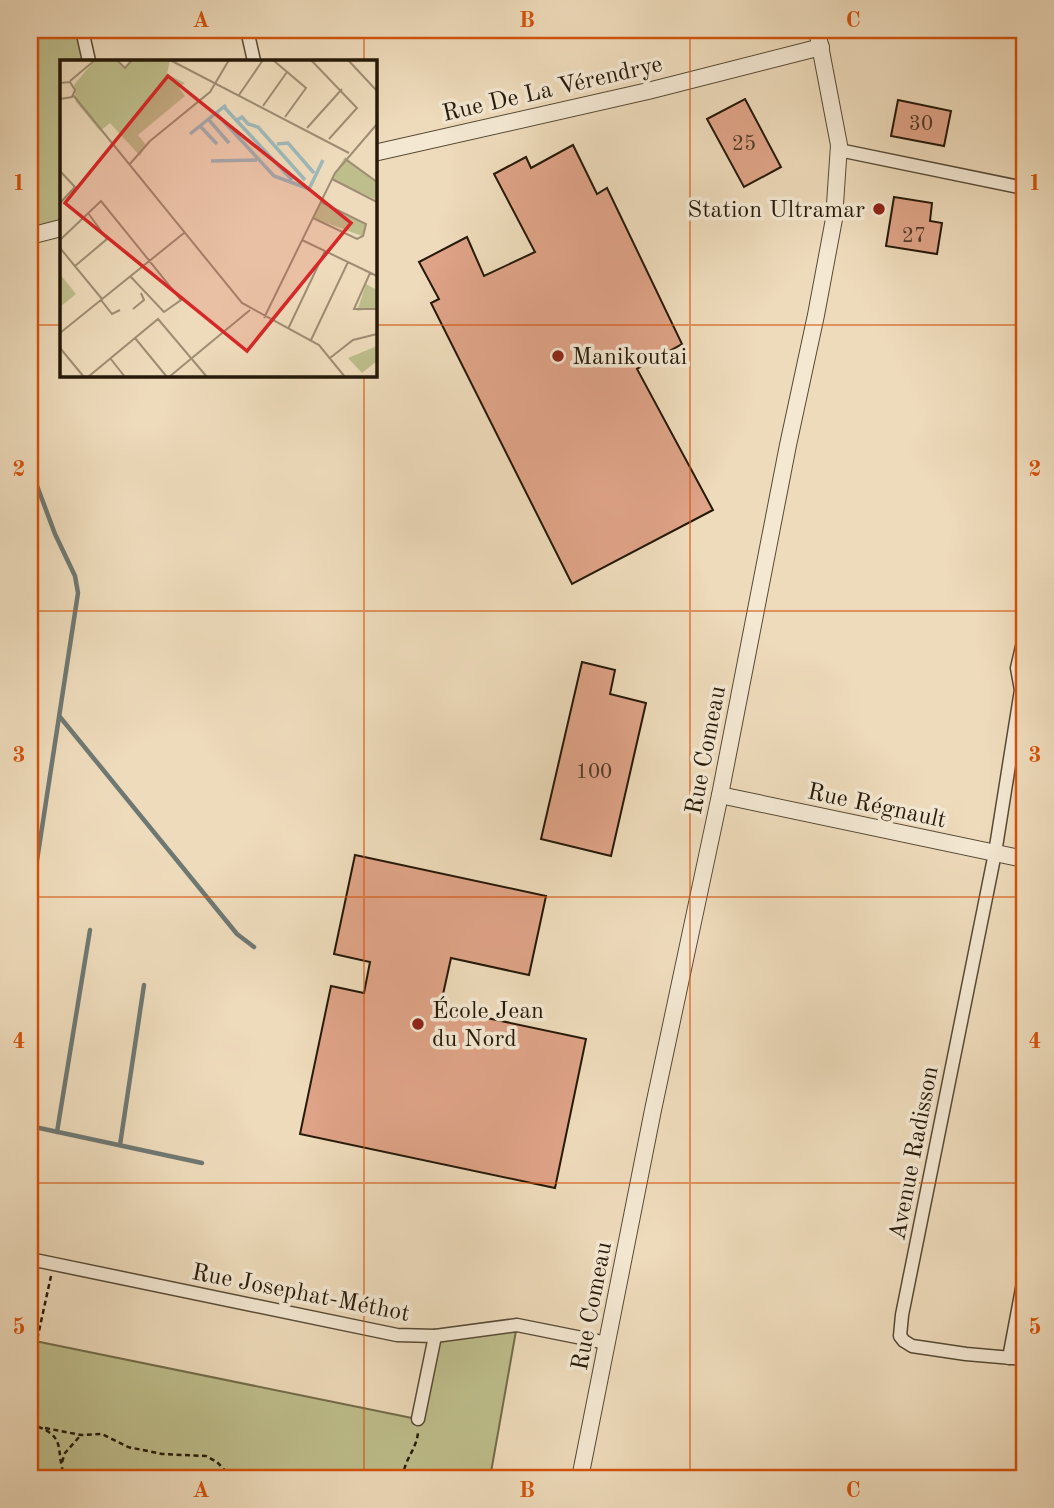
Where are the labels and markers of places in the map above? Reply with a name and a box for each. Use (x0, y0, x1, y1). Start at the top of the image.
place label: Station Ultramar (687, 199, 865, 223)
marker: Station Ultramar (871, 201, 887, 217)
place label: Manikoutai (572, 346, 687, 370)
marker: Manikoutai (550, 348, 566, 364)
place label: École Jean du Nord (432, 996, 544, 1052)
marker: École Jean du Nord (410, 1016, 426, 1032)

